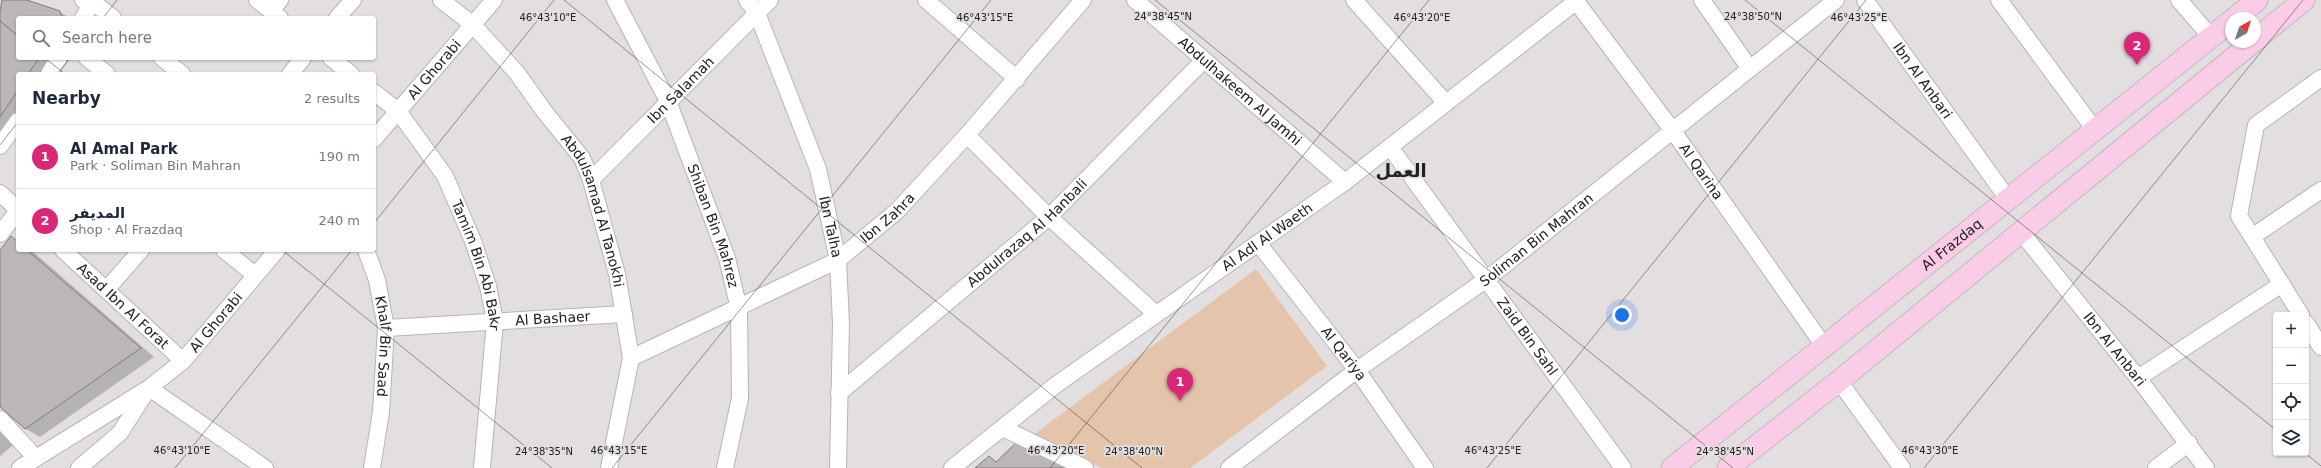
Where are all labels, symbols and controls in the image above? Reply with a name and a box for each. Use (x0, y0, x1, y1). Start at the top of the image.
text: 24°38'45"N (1134, 11, 1192, 22)
text: 24°38'50"N (1724, 11, 1782, 22)
text: 46°43'10"E (520, 12, 576, 23)
text: 46°43'15"E (957, 12, 1013, 23)
text: 46°43'20"E (1394, 12, 1450, 23)
text: 46°43'25"E (1831, 12, 1887, 23)
north arrow (2225, 12, 2261, 48)
search box (16, 16, 376, 60)
icon: search (30, 27, 52, 49)
text: Search here (62, 29, 152, 47)
pin: 2 (2124, 32, 2150, 65)
street label: Abdulhakeem Al Jamhi (1175, 33, 1305, 149)
street label: Al Ghorabi (404, 36, 464, 102)
street label: Ibn Al Anbari (1890, 39, 1955, 122)
street label: Ibn Salamah (644, 53, 717, 127)
text: Nearby (32, 88, 101, 108)
text: 2 results (304, 91, 360, 106)
street label: Abdulsamad Al Tanokhi (558, 131, 627, 288)
text: Al Amal Park (70, 140, 178, 158)
street label: Al Qarina (1676, 140, 1727, 202)
text: 1 (40, 149, 50, 164)
text: 190 m (318, 149, 360, 164)
text: Park · Soliman Bin Mahran (70, 158, 241, 173)
district label: العمل (1375, 160, 1427, 181)
street label: Shiban Bin Mahrez (684, 162, 742, 289)
street label: Abdulrazaq Al Hanbali (964, 175, 1090, 290)
street label: Ibn Zahra (857, 189, 918, 246)
street label: Soliman Bin Mahran (1477, 189, 1596, 290)
street label: Ibn Talha (816, 194, 845, 259)
street label: Tamim Bin Abi Bakr (448, 197, 504, 331)
street label: Al Adl Al Waeth (1219, 199, 1315, 274)
text: المديفر (70, 204, 125, 222)
text: 2 (40, 213, 50, 228)
text: 240 m (318, 213, 360, 228)
street label: Al Frazdaq (1918, 215, 1985, 273)
text: Shop · Al Frazdaq (70, 222, 183, 237)
street label: Asad Ibn Al Forat (74, 259, 173, 352)
street label: Al Ghorabi (186, 289, 246, 355)
street label: Khalf Bin Saad (372, 294, 394, 397)
street label: Zaid Bin Sahl (1494, 294, 1561, 379)
your location (1612, 305, 1632, 325)
street label: Al Bashaer (515, 308, 591, 328)
street label: Ibn Al Anbari (2080, 309, 2149, 389)
map controls (2273, 312, 2309, 456)
button: + (2273, 312, 2309, 348)
street label: Al Qariya (1318, 323, 1370, 384)
button: − (2273, 348, 2309, 384)
pin: 1 (1167, 368, 1193, 401)
button: locate (2273, 384, 2309, 420)
button: layers (2273, 420, 2309, 456)
text: 46°43'10"E (154, 445, 210, 456)
text: 46°43'15"E (591, 445, 647, 456)
text: 46°43'20"E (1028, 445, 1084, 456)
text: 46°43'25"E (1465, 445, 1521, 456)
text: 46°43'30"E (1902, 445, 1958, 456)
text: 24°38'35"N (515, 446, 573, 457)
text: 24°38'40"N (1105, 446, 1163, 457)
text: 24°38'45"N (1696, 446, 1754, 457)

